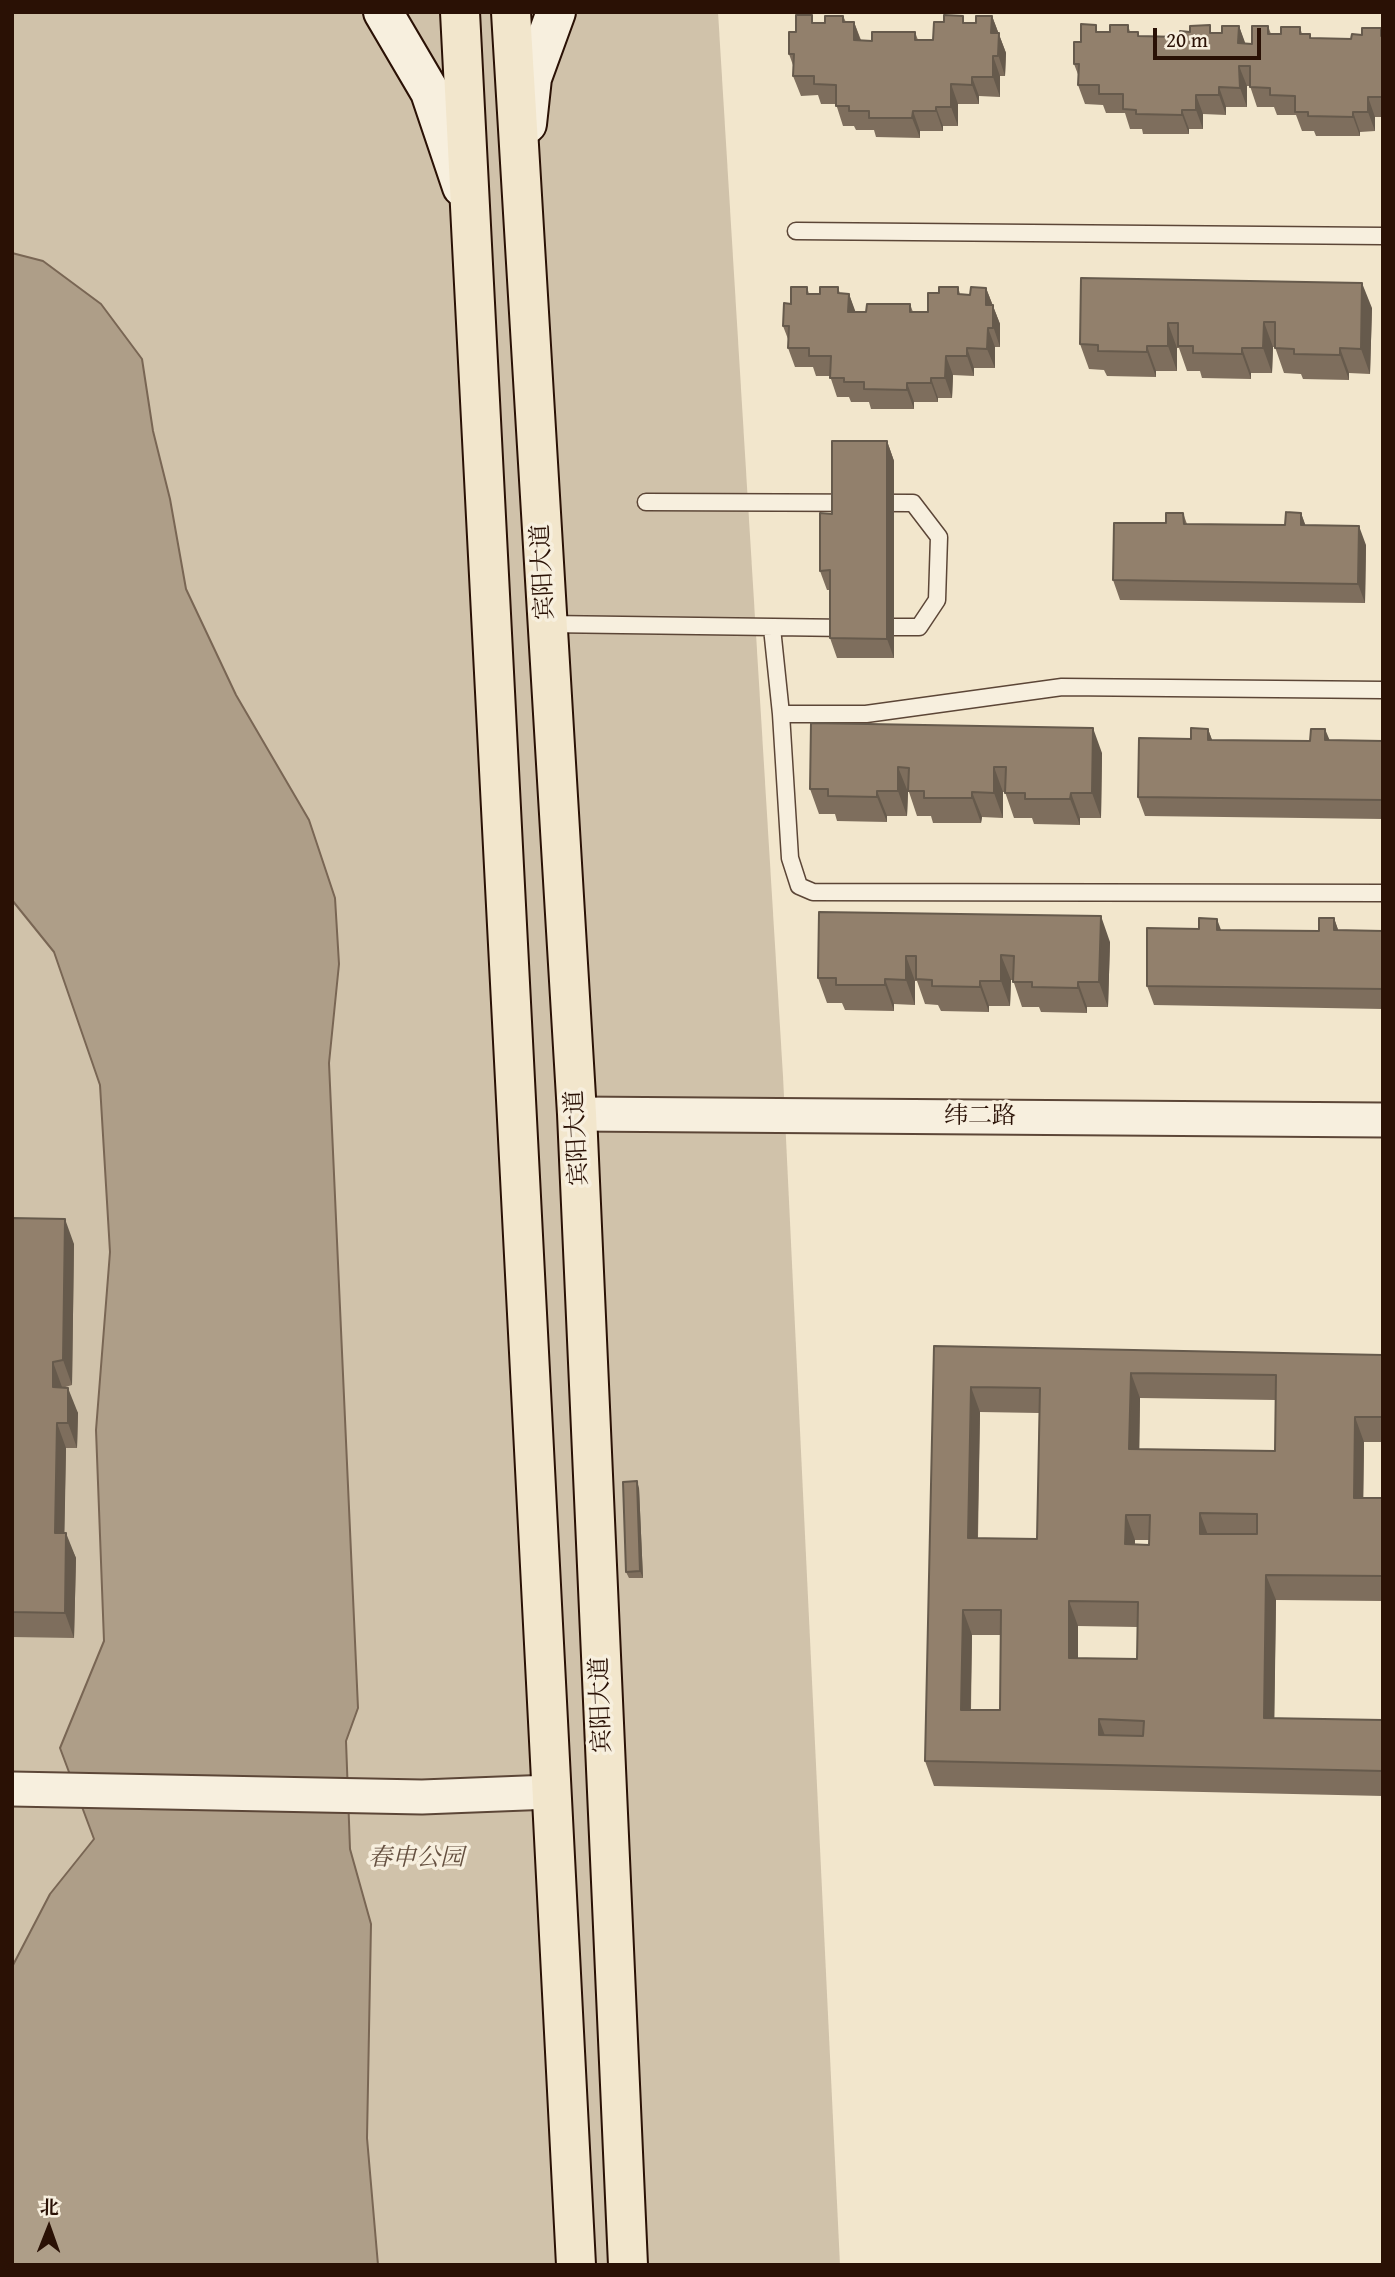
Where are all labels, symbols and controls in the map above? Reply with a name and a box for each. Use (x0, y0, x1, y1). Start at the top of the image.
scale bar (1157, 14, 1266, 58)
text: 20 m (1166, 24, 1208, 55)
street label: 宾阳大道 (527, 523, 561, 621)
street label: 宾阳大道 (561, 1089, 595, 1187)
street label: 纬二路 (944, 1103, 1016, 1131)
street label: 宾阳大道 (586, 1657, 618, 1753)
park label: 春申公园 (368, 1845, 464, 1873)
north arrow (14, 2193, 84, 2263)
text: 北 (40, 2193, 59, 2221)

